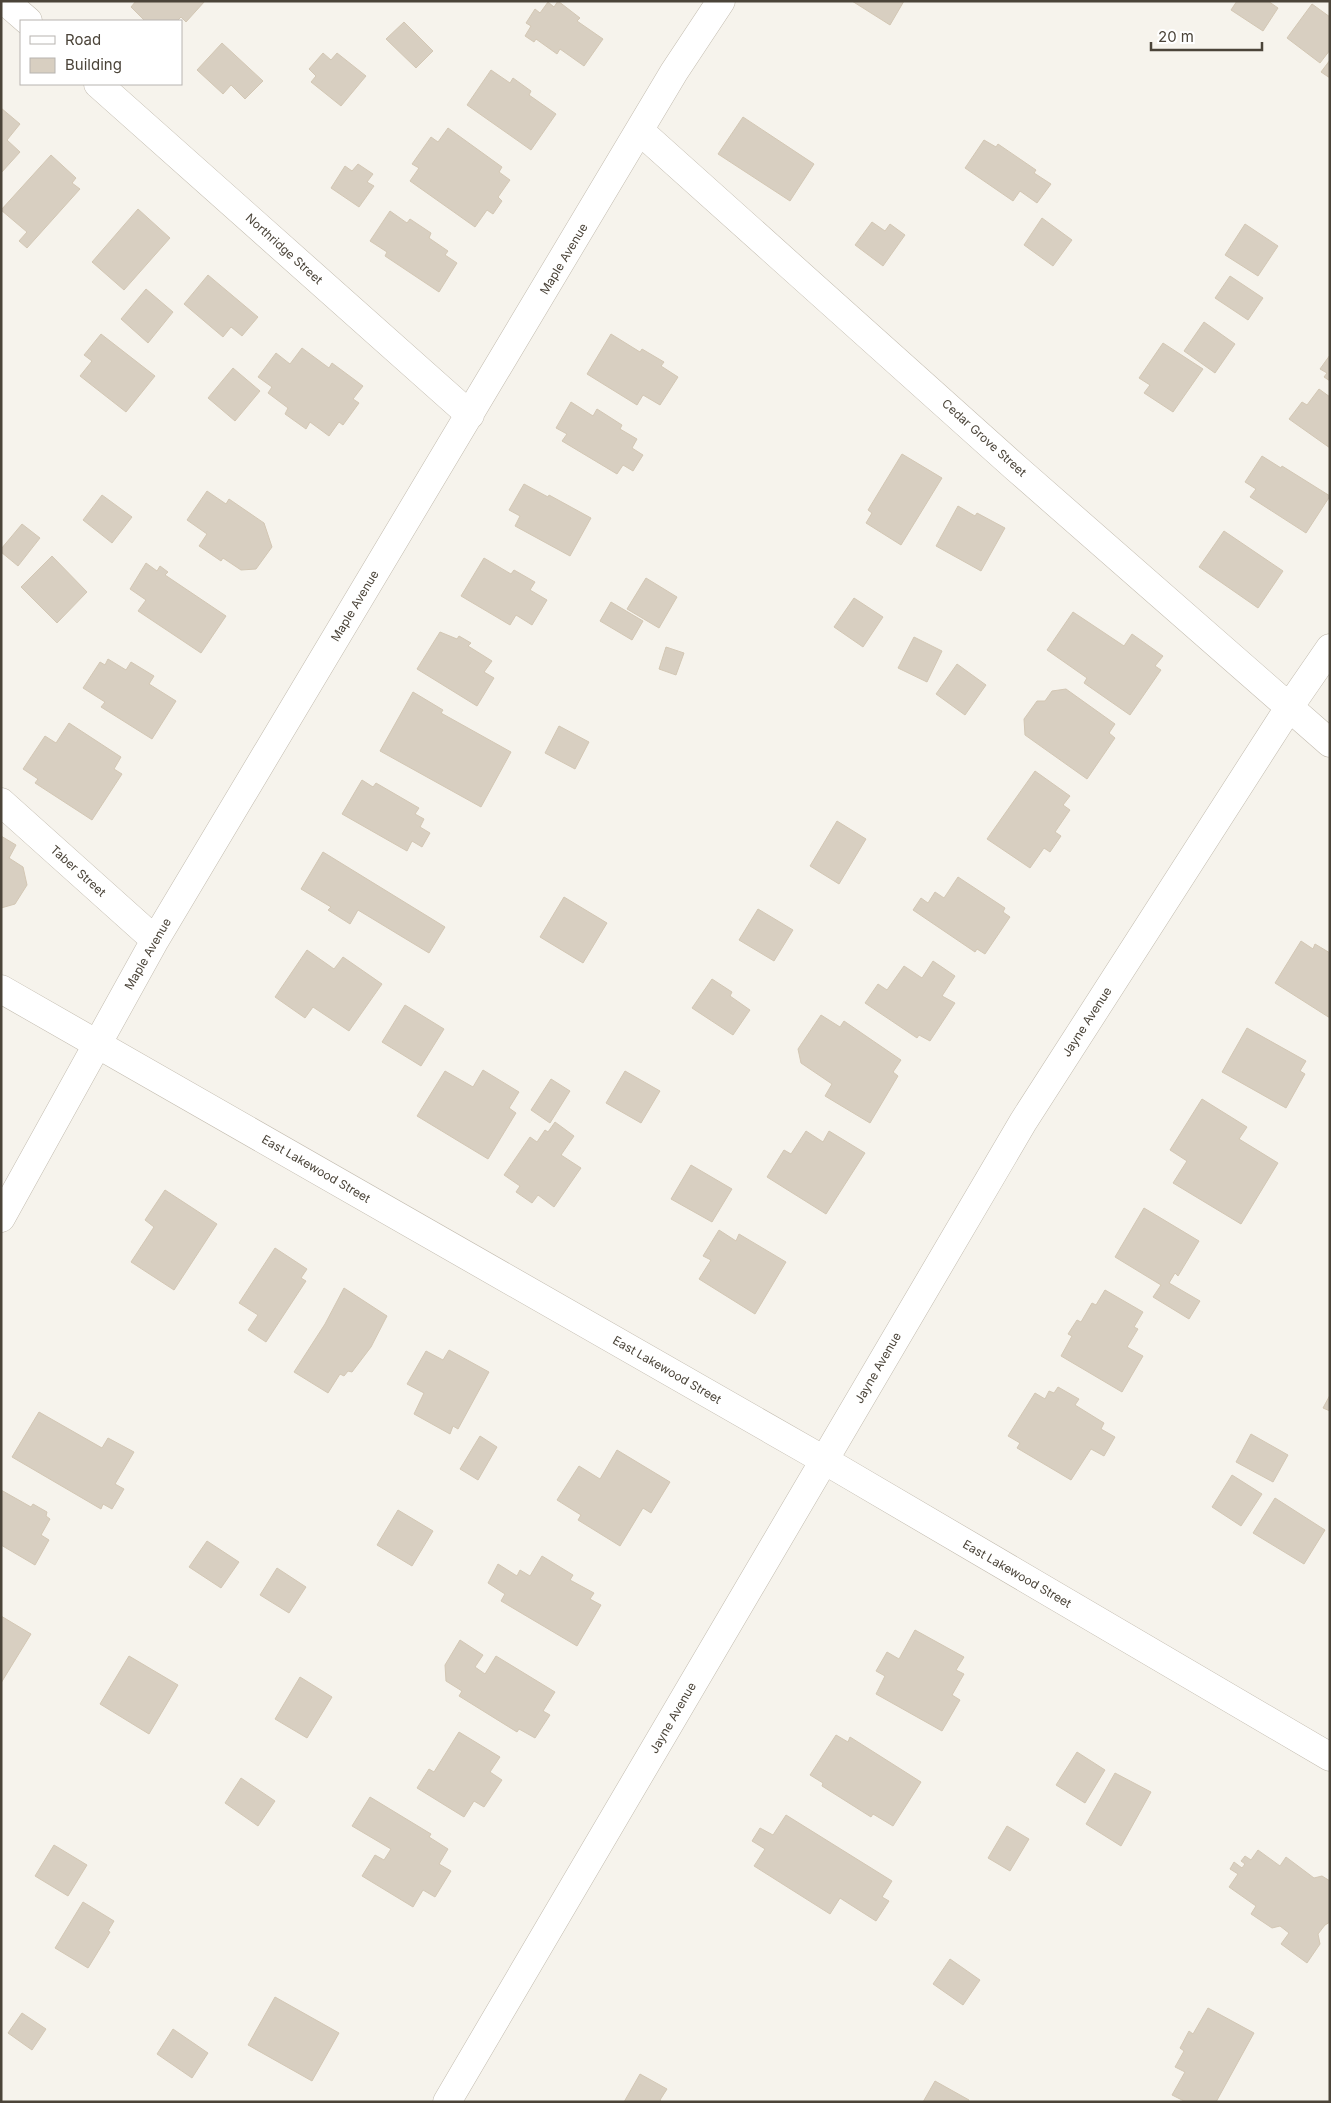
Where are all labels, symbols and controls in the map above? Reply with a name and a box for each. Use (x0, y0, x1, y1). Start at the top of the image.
legend (20, 20, 182, 85)
scale bar (1151, 20, 1262, 52)
text: 20 m (1158, 27, 1194, 46)
text: Road (65, 30, 101, 49)
text: Building (65, 55, 122, 74)
street label: Northridge Street (243, 210, 326, 287)
street label: Maple Avenue (536, 220, 591, 297)
street label: Cedar Grove Street (939, 396, 1030, 480)
street label: Maple Avenue (327, 567, 382, 644)
street label: Taber Street (47, 842, 109, 900)
street label: Maple Avenue (121, 915, 174, 992)
street label: Jayne Avenue (1059, 984, 1115, 1059)
street label: East Lakewood Street (259, 1131, 373, 1206)
street label: Jayne Avenue (851, 1329, 904, 1406)
street label: East Lakewood Street (610, 1332, 724, 1407)
street label: East Lakewood Street (960, 1536, 1074, 1611)
street label: Jayne Avenue (646, 1679, 699, 1756)

